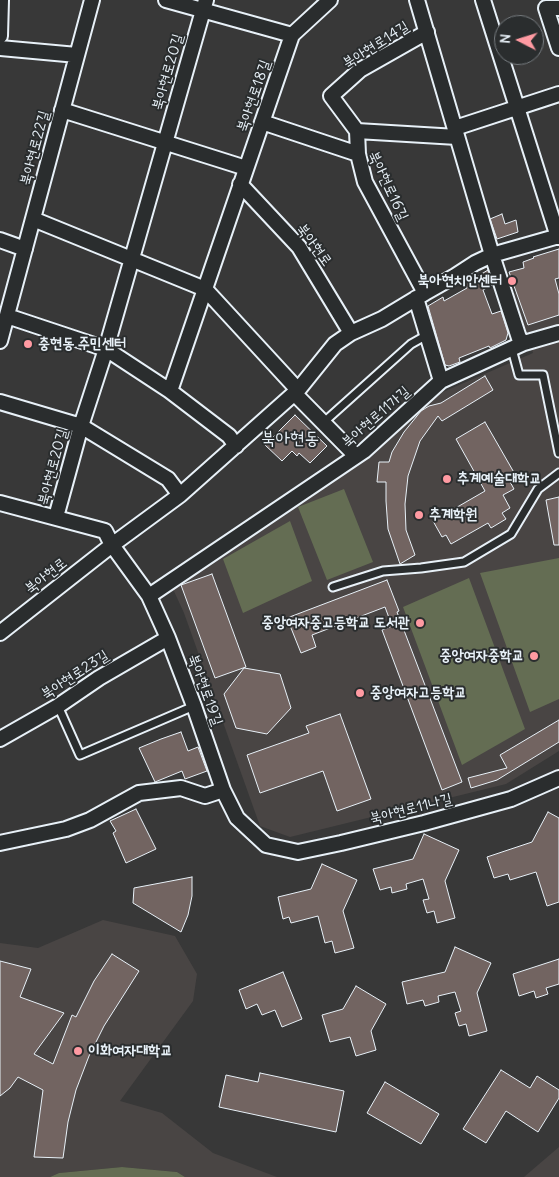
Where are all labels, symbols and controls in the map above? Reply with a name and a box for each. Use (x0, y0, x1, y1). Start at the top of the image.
north arrow (494, 15, 544, 65)
street label: 북아현로14길 (339, 18, 413, 72)
street label: 북아현로20길 (149, 32, 187, 112)
text: N (496, 33, 514, 44)
street label: 북아현로18길 (233, 58, 275, 134)
street label: 북아현로22길 (16, 109, 54, 187)
street label: 북아현로16길 (364, 148, 412, 224)
street label: 북아현로 (293, 220, 335, 270)
place label: 북아현치안센터 (418, 272, 502, 290)
marker: 북아현치안센터 (506, 275, 518, 287)
place label: 충현동 주민센터 (38, 335, 126, 353)
marker: 충현동 주민센터 (22, 338, 34, 350)
street label: 북아현로11가길 (338, 383, 414, 451)
street label: 북아현로20길 (34, 427, 72, 507)
district label: 북아현동 (261, 428, 319, 450)
place label: 추계예술대학교 (457, 470, 541, 488)
marker: 추계예술대학교 (441, 473, 453, 485)
place label: 추계학원 (429, 506, 477, 524)
marker: 추계학원 (413, 509, 425, 521)
street label: 북아현로 (21, 554, 71, 598)
place label: 중앙여자중고등학교 도서관 (262, 614, 410, 632)
marker: 중앙여자중고등학교 도서관 (414, 617, 426, 629)
street label: 북아현로23길 (38, 646, 112, 704)
place label: 중앙여자중학교 (440, 647, 524, 665)
marker: 중앙여자중학교 (528, 650, 540, 662)
street label: 북아현로19길 (184, 652, 226, 728)
place label: 중앙여자고등학교 (370, 684, 467, 702)
marker: 중앙여자고등학교 (354, 687, 366, 699)
street label: 북아현로11나길 (368, 790, 454, 828)
place label: 이화여자대학교 (88, 1042, 172, 1060)
marker: 이화여자대학교 (72, 1045, 84, 1057)

